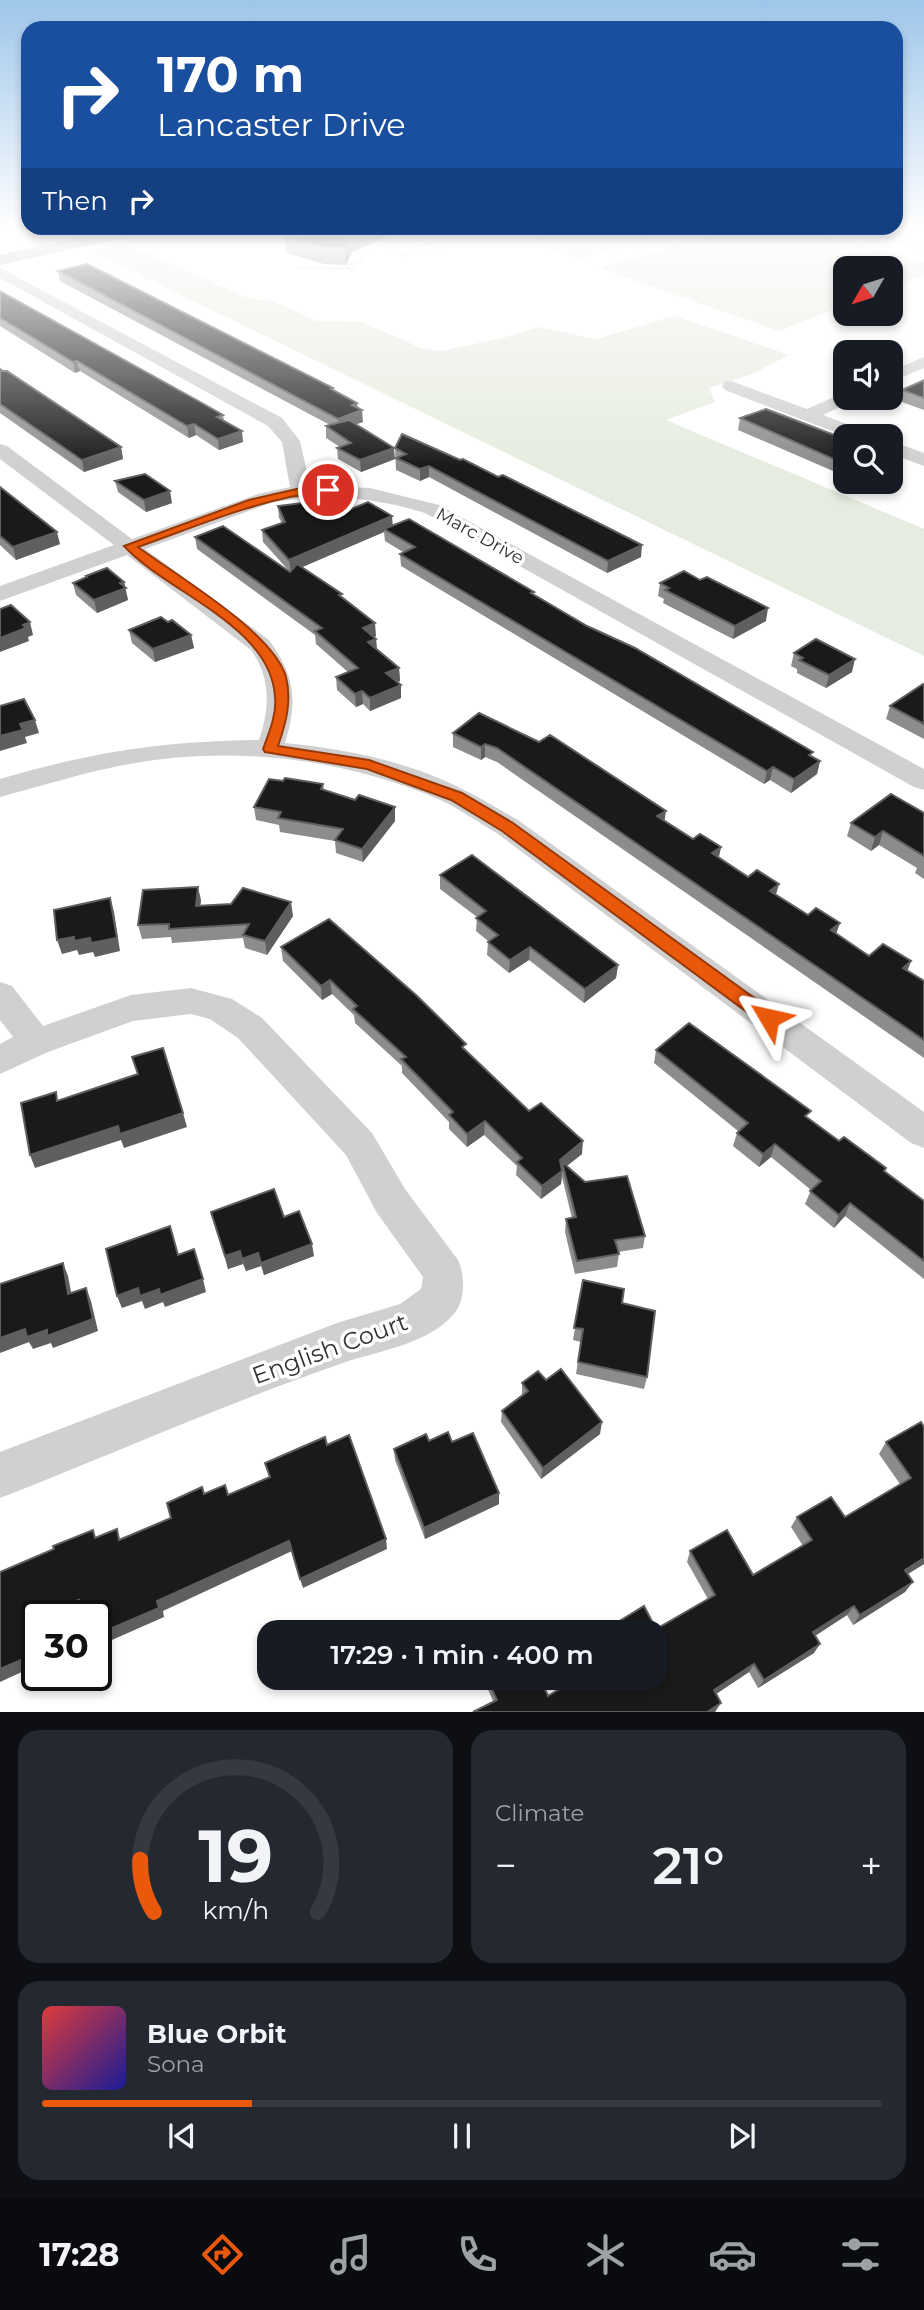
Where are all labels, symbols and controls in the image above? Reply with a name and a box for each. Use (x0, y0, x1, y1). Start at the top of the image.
text: 170 m (157, 45, 304, 104)
icon: right (42, 49, 133, 140)
text: Lancaster Drive (157, 105, 406, 144)
icon: right (122, 182, 160, 220)
text: Then (42, 185, 108, 217)
north arrow (833, 256, 903, 326)
map controls (833, 256, 903, 494)
button: sound (833, 340, 903, 410)
button: search (833, 424, 903, 494)
pin (298, 460, 358, 520)
icon: arrive (309, 471, 347, 509)
street label: Marc Drive (432, 503, 528, 569)
position arrow (732, 981, 806, 1055)
street label: English Court (248, 1307, 412, 1390)
speed limit sign: 30 (21, 1600, 112, 1691)
text: 17:29 · 1 min · 400 m (330, 1639, 594, 1671)
text: Climate (495, 1799, 584, 1827)
text: 19 (198, 1813, 273, 1901)
text: 21° (653, 1834, 724, 1897)
text: − (495, 1842, 517, 1889)
text: + (860, 1842, 882, 1889)
text: km/h (202, 1895, 269, 1925)
text: Blue Orbit (147, 2018, 286, 2050)
text: Sona (147, 2050, 205, 2078)
icon: previous (163, 2117, 201, 2155)
icon: pause (443, 2117, 481, 2155)
icon: next (723, 2117, 761, 2155)
icon: directions (198, 2230, 247, 2279)
icon: music (326, 2230, 375, 2279)
icon: phone (453, 2230, 502, 2279)
icon: climate (581, 2230, 630, 2279)
icon: car (708, 2230, 757, 2279)
icon: filters (836, 2230, 885, 2279)
text: 17:28 (39, 2235, 119, 2274)

